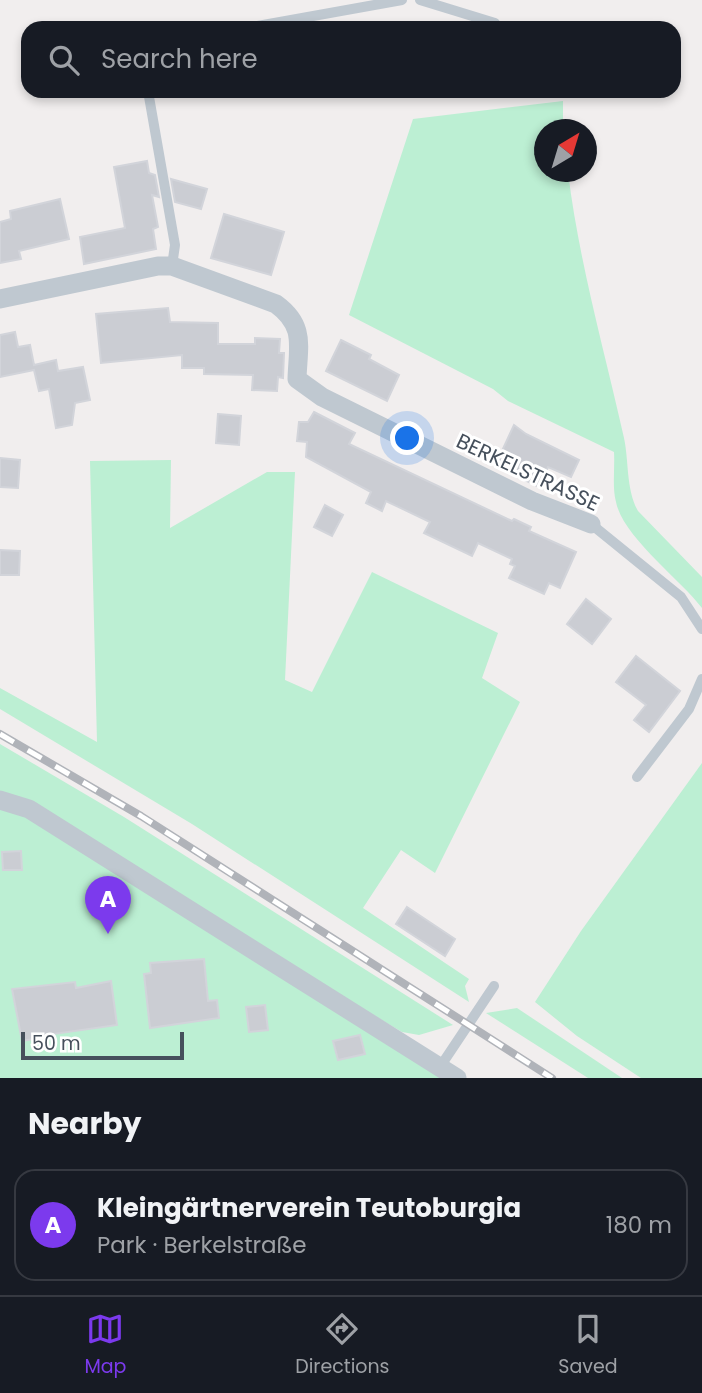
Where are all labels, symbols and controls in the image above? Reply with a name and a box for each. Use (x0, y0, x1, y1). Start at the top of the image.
search box (21, 21, 681, 98)
icon: search (45, 41, 83, 79)
text: Search here (101, 41, 258, 77)
north arrow (534, 119, 597, 182)
your location (390, 421, 424, 455)
street label: BERKELSTRASSE (452, 426, 604, 518)
pin: A (85, 876, 131, 934)
scale bar (21, 1029, 184, 1061)
text: 50 m (32, 1030, 81, 1057)
text: Nearby (28, 1102, 142, 1145)
text: Kleingärtnerverein Teutoburgia (97, 1190, 521, 1226)
text: A (45, 1209, 61, 1241)
text: 180 m (606, 1209, 672, 1241)
text: Park · Berkelstraße (97, 1229, 307, 1261)
tab: Map (84, 1310, 126, 1381)
tab: Directions (295, 1310, 390, 1381)
tab: Saved (558, 1310, 618, 1381)

